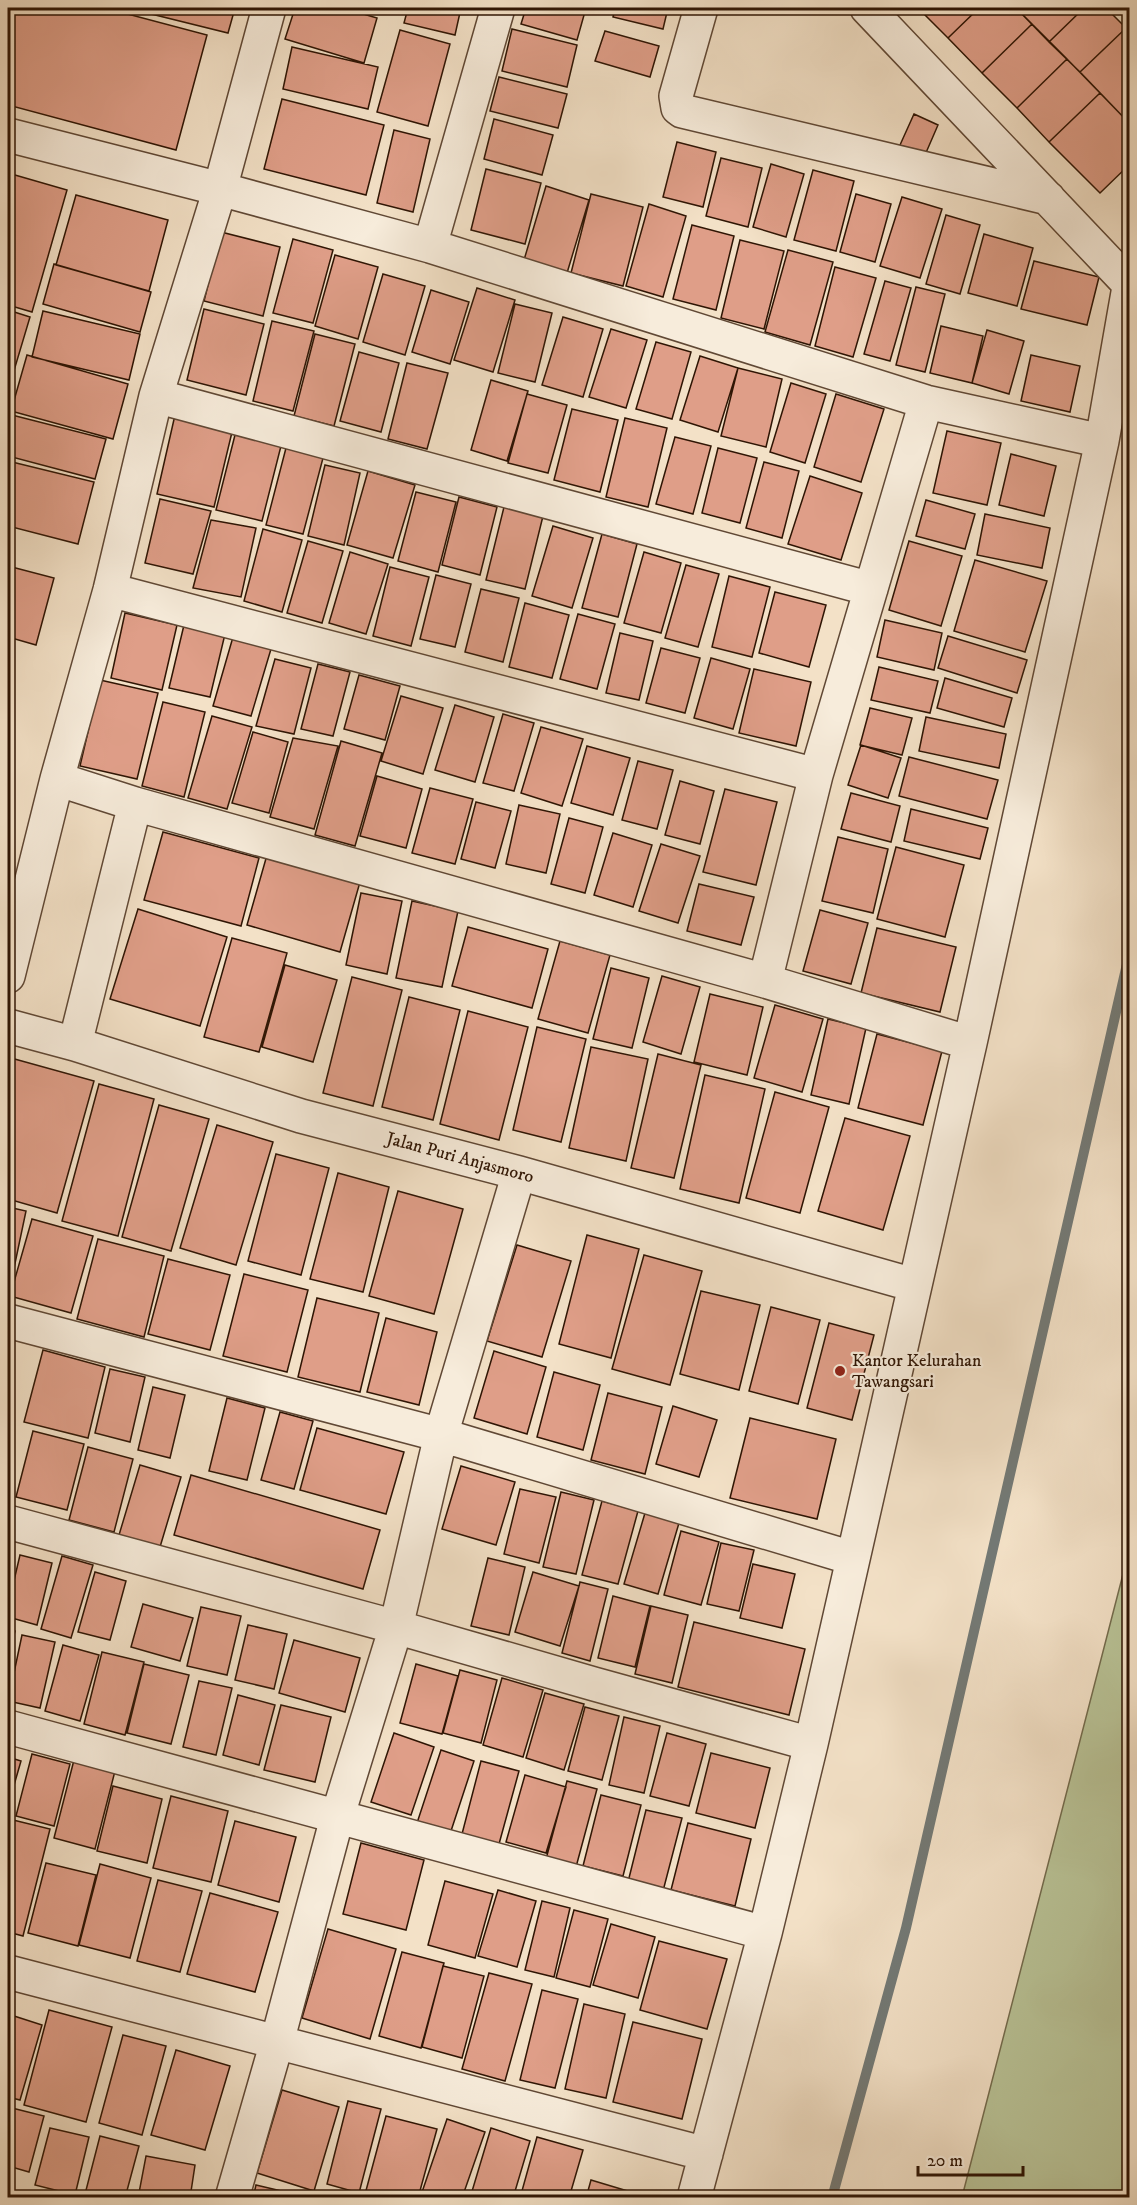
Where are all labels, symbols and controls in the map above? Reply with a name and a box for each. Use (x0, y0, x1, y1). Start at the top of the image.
street label: Jalan Puri Anjasmoro (382, 1127, 536, 1188)
place label: Kantor Kelurahan Tawangsari (852, 1350, 982, 1393)
marker: Kantor Kelurahan Tawangsari (833, 1364, 847, 1378)
scale bar (918, 2139, 1023, 2177)
text: 20 m (927, 2150, 963, 2172)

